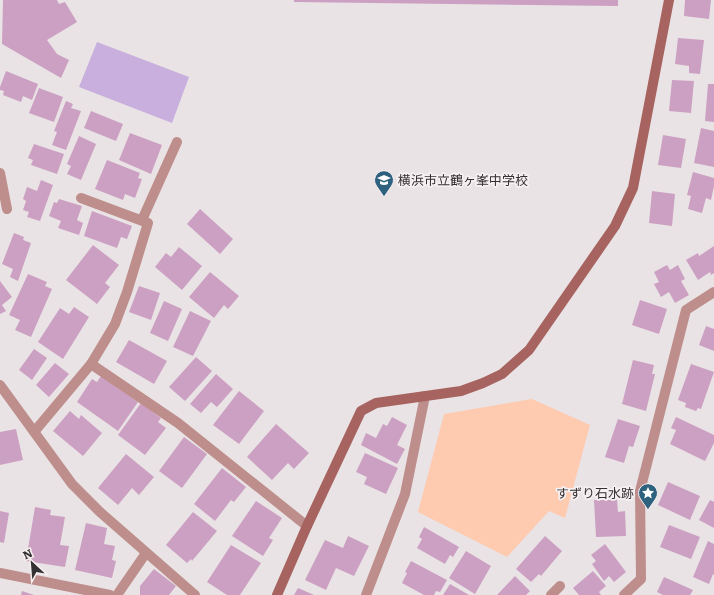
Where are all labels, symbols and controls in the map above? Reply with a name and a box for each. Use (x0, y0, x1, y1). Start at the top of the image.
school or university icon: 横浜市立鶴ヶ峯中学校 (373, 169, 395, 197)
place label: 横浜市立鶴ヶ峯中学校 (398, 170, 528, 189)
place icon: すずり石水跡 (637, 482, 659, 510)
place label: すずり石水跡 (556, 483, 634, 502)
north arrow (12, 543, 52, 583)
text: N (20, 544, 35, 562)

